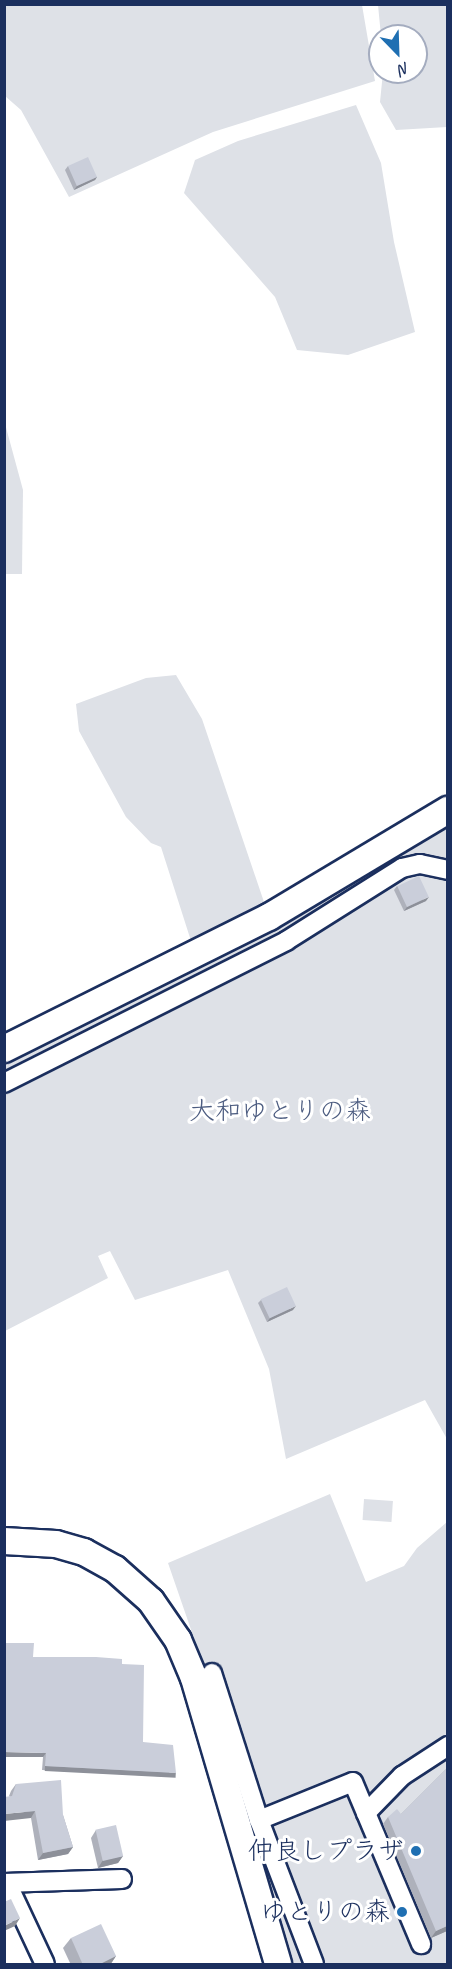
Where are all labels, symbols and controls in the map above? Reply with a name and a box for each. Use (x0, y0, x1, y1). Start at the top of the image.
north arrow (368, 24, 428, 84)
text: N (396, 58, 413, 80)
park label: 大和ゆとりの森 (189, 1095, 371, 1127)
place label: 仲良しプラザ (248, 1835, 404, 1867)
marker: 仲良しプラザ (409, 1844, 423, 1858)
place label: ゆとりの森 (260, 1896, 390, 1928)
marker: ゆとりの森 (395, 1905, 409, 1919)

